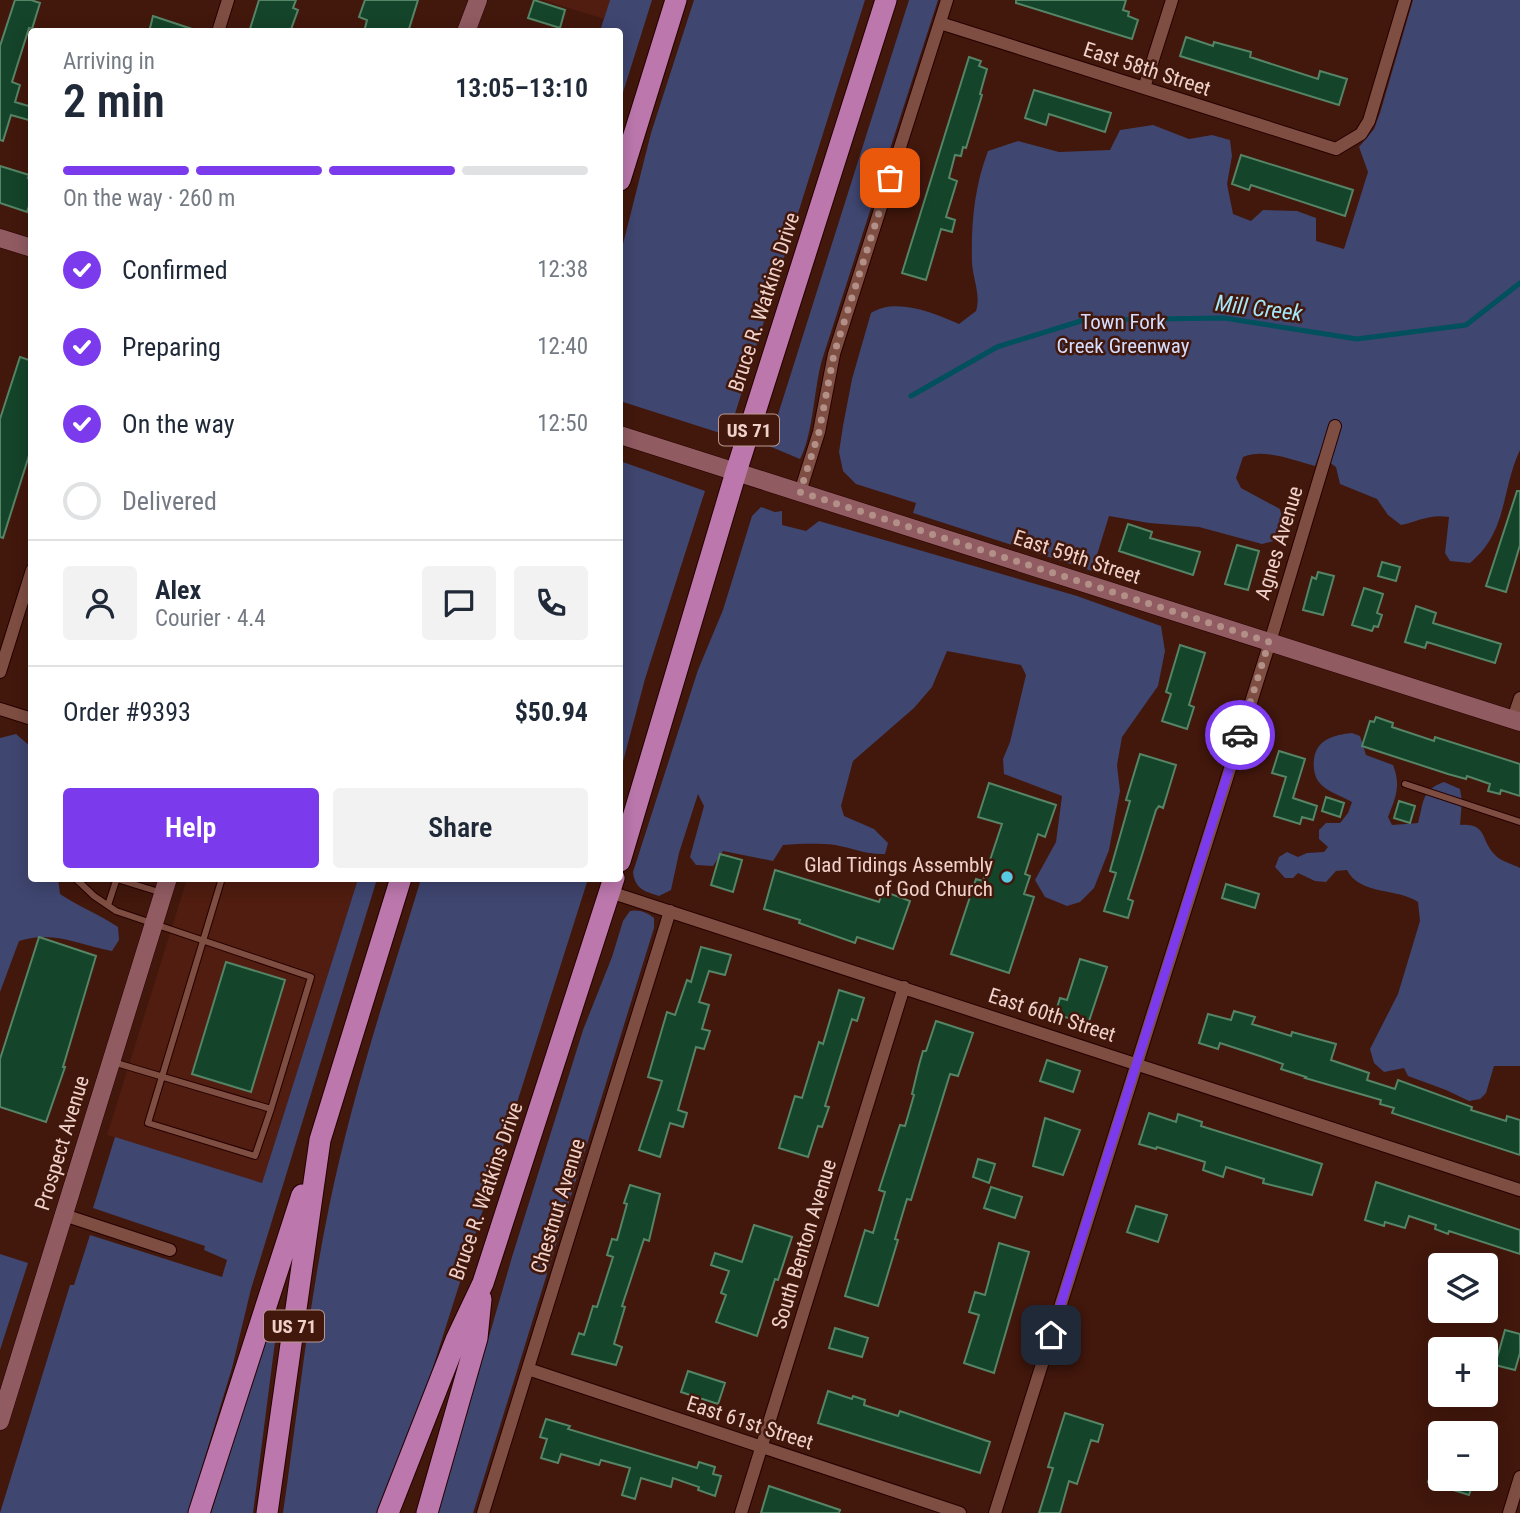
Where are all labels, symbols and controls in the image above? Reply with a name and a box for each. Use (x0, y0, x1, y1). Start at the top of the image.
street label: East 58th Street (1080, 37, 1214, 101)
text: Arriving in (63, 48, 155, 75)
text: 13:05–13:10 (455, 73, 588, 103)
text: 2 min (63, 74, 165, 128)
pin (860, 148, 920, 208)
icon: bag (871, 159, 909, 197)
text: On the way · 260 m (63, 185, 235, 212)
street label: Bruce R. Watkins Drive (724, 209, 804, 394)
icon: check (63, 251, 101, 289)
text: Confirmed (122, 255, 228, 285)
text: 12:38 (537, 256, 588, 283)
water label: Mill Creek (1214, 290, 1305, 327)
park label: Town Fork Creek Greenway (1057, 310, 1190, 358)
icon: check (63, 328, 101, 366)
text: Preparing (122, 332, 221, 362)
text: 12:40 (537, 333, 588, 360)
icon: check (63, 405, 101, 443)
text: On the way (122, 409, 235, 439)
text: 12:50 (537, 410, 588, 437)
road number: US 71 (719, 414, 779, 446)
street label: Agnes Avenue (1250, 483, 1308, 603)
text: Delivered (122, 486, 217, 516)
street label: East 59th Street (1010, 525, 1144, 589)
button: person (63, 566, 137, 640)
button: chat (422, 566, 496, 640)
button: phone (514, 566, 588, 640)
text: Alex (155, 575, 201, 605)
text: Courier · 4.4 (155, 605, 266, 632)
text: Order #9393 (63, 697, 191, 727)
text: $50.94 (515, 697, 588, 727)
courier (1205, 700, 1275, 770)
icon: car (1221, 716, 1259, 754)
button: Help (63, 788, 319, 868)
button: Share (333, 788, 588, 868)
place label: Glad Tidings Assembly of God Church (804, 853, 993, 901)
marker: Glad Tidings Assembly of God Church (999, 869, 1015, 885)
street label: East 60th Street (985, 983, 1119, 1047)
street label: Prospect Avenue (30, 1073, 94, 1213)
street label: Bruce R. Watkins Drive (444, 1099, 528, 1283)
street label: Chestnut Avenue (526, 1136, 590, 1276)
street label: South Benton Avenue (767, 1156, 841, 1332)
map controls (1428, 1253, 1498, 1491)
button: layers (1428, 1253, 1498, 1323)
pin (1021, 1305, 1081, 1365)
road number: US 71 (264, 1310, 324, 1342)
icon: home (1032, 1316, 1070, 1354)
button: + (1428, 1337, 1498, 1407)
street label: East 61st Street (684, 1391, 816, 1455)
button: − (1428, 1421, 1498, 1491)

